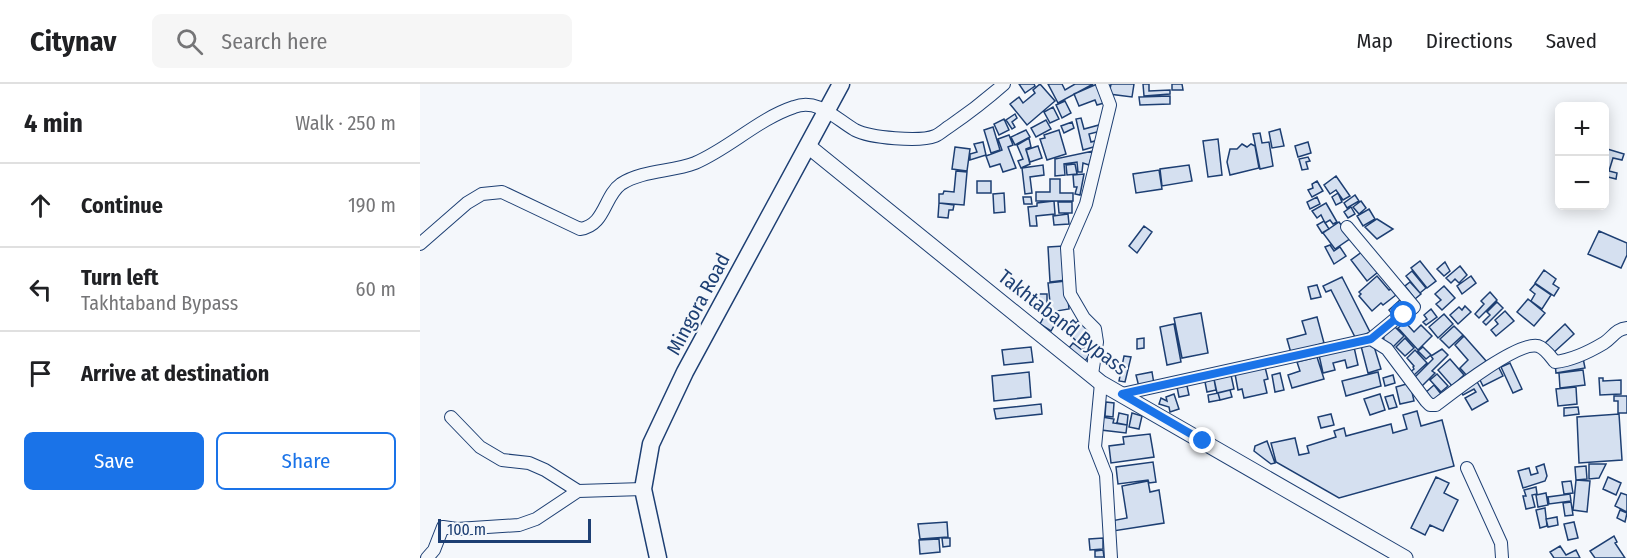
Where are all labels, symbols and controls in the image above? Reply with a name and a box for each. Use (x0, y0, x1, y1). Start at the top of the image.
search box (152, 14, 572, 68)
text: Citynav (30, 25, 116, 58)
icon: search (173, 25, 206, 58)
text: Search here (221, 28, 327, 55)
text: Map (1356, 28, 1393, 54)
text: Directions (1426, 28, 1513, 54)
text: Saved (1546, 28, 1597, 54)
map controls (1555, 102, 1609, 210)
button: + (1555, 102, 1609, 156)
text: 4 min (24, 108, 83, 139)
text: Walk · 250 m (295, 111, 396, 135)
button: − (1555, 156, 1609, 210)
icon: ahead (24, 189, 57, 222)
text: Continue (81, 192, 163, 219)
text: 190 m (348, 193, 396, 217)
street label: Mingora Road (661, 249, 735, 359)
text: Turn left (81, 264, 159, 291)
street label: Takhtaband Bypass (994, 264, 1132, 380)
icon: left (24, 273, 57, 306)
text: 60 m (356, 277, 396, 301)
text: Takhtaband Bypass (81, 291, 238, 315)
route start (1390, 301, 1416, 327)
icon: arrive (24, 357, 57, 390)
text: Arrive at destination (81, 360, 269, 387)
route end (1189, 427, 1215, 453)
button: Save (24, 432, 204, 490)
button: Share (216, 432, 396, 490)
scale bar (438, 516, 591, 544)
text: 100 m (447, 520, 486, 539)

